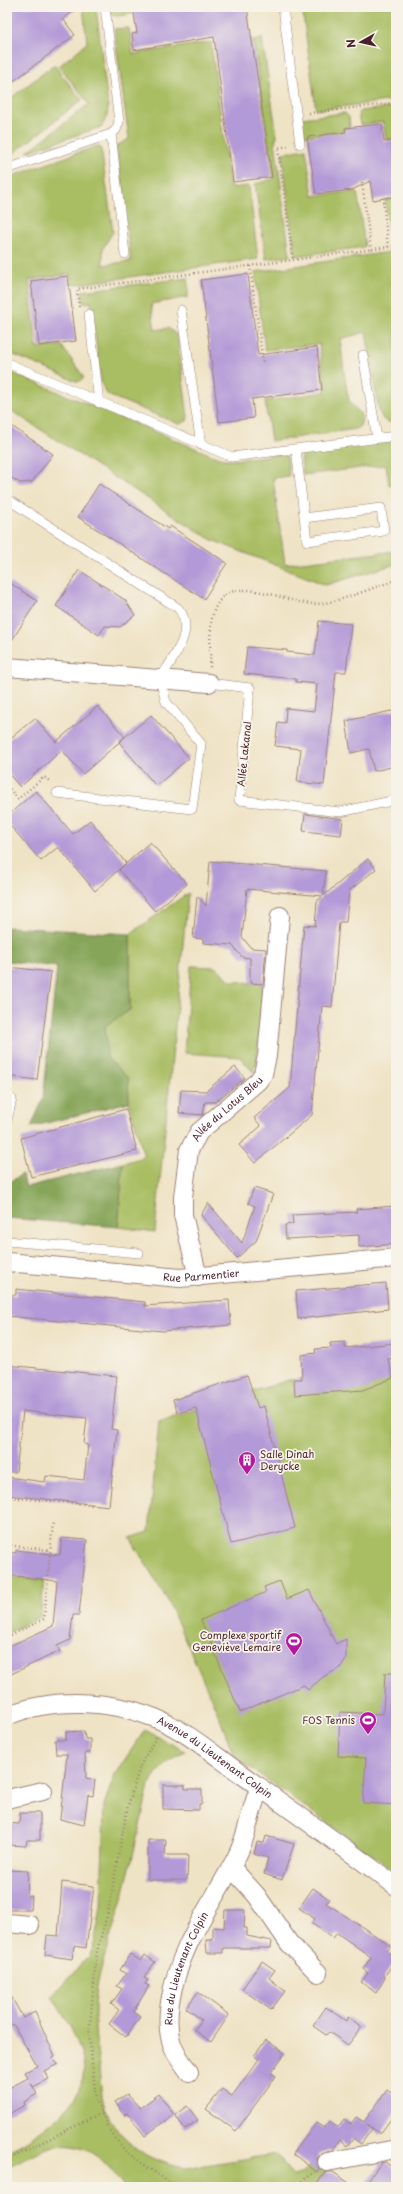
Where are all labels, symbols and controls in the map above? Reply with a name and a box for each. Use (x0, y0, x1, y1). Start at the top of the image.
north arrow (341, 22, 381, 62)
text: N (342, 38, 360, 49)
street label: Allée Lakanal (233, 720, 254, 787)
street label: Allée du Lotus Bleu (187, 1073, 266, 1144)
street label: Rue Parmentier (162, 1265, 240, 1285)
place label: Salle Dinah Derycke (260, 1446, 315, 1474)
building icon: Salle Dinah Derycke (237, 1450, 257, 1475)
place label: Complexe sportif Geneviève Lemaire (192, 1627, 282, 1654)
sports icon: Complexe sportif Geneviève Lemaire (284, 1631, 304, 1656)
sports icon: FOS Tennis (358, 1710, 378, 1735)
street label: Avenue du Lieutenant Colpin (155, 1712, 276, 1801)
place label: FOS Tennis (302, 1712, 355, 1727)
street label: Rue du Lieutenant Colpin (160, 1909, 211, 2025)

